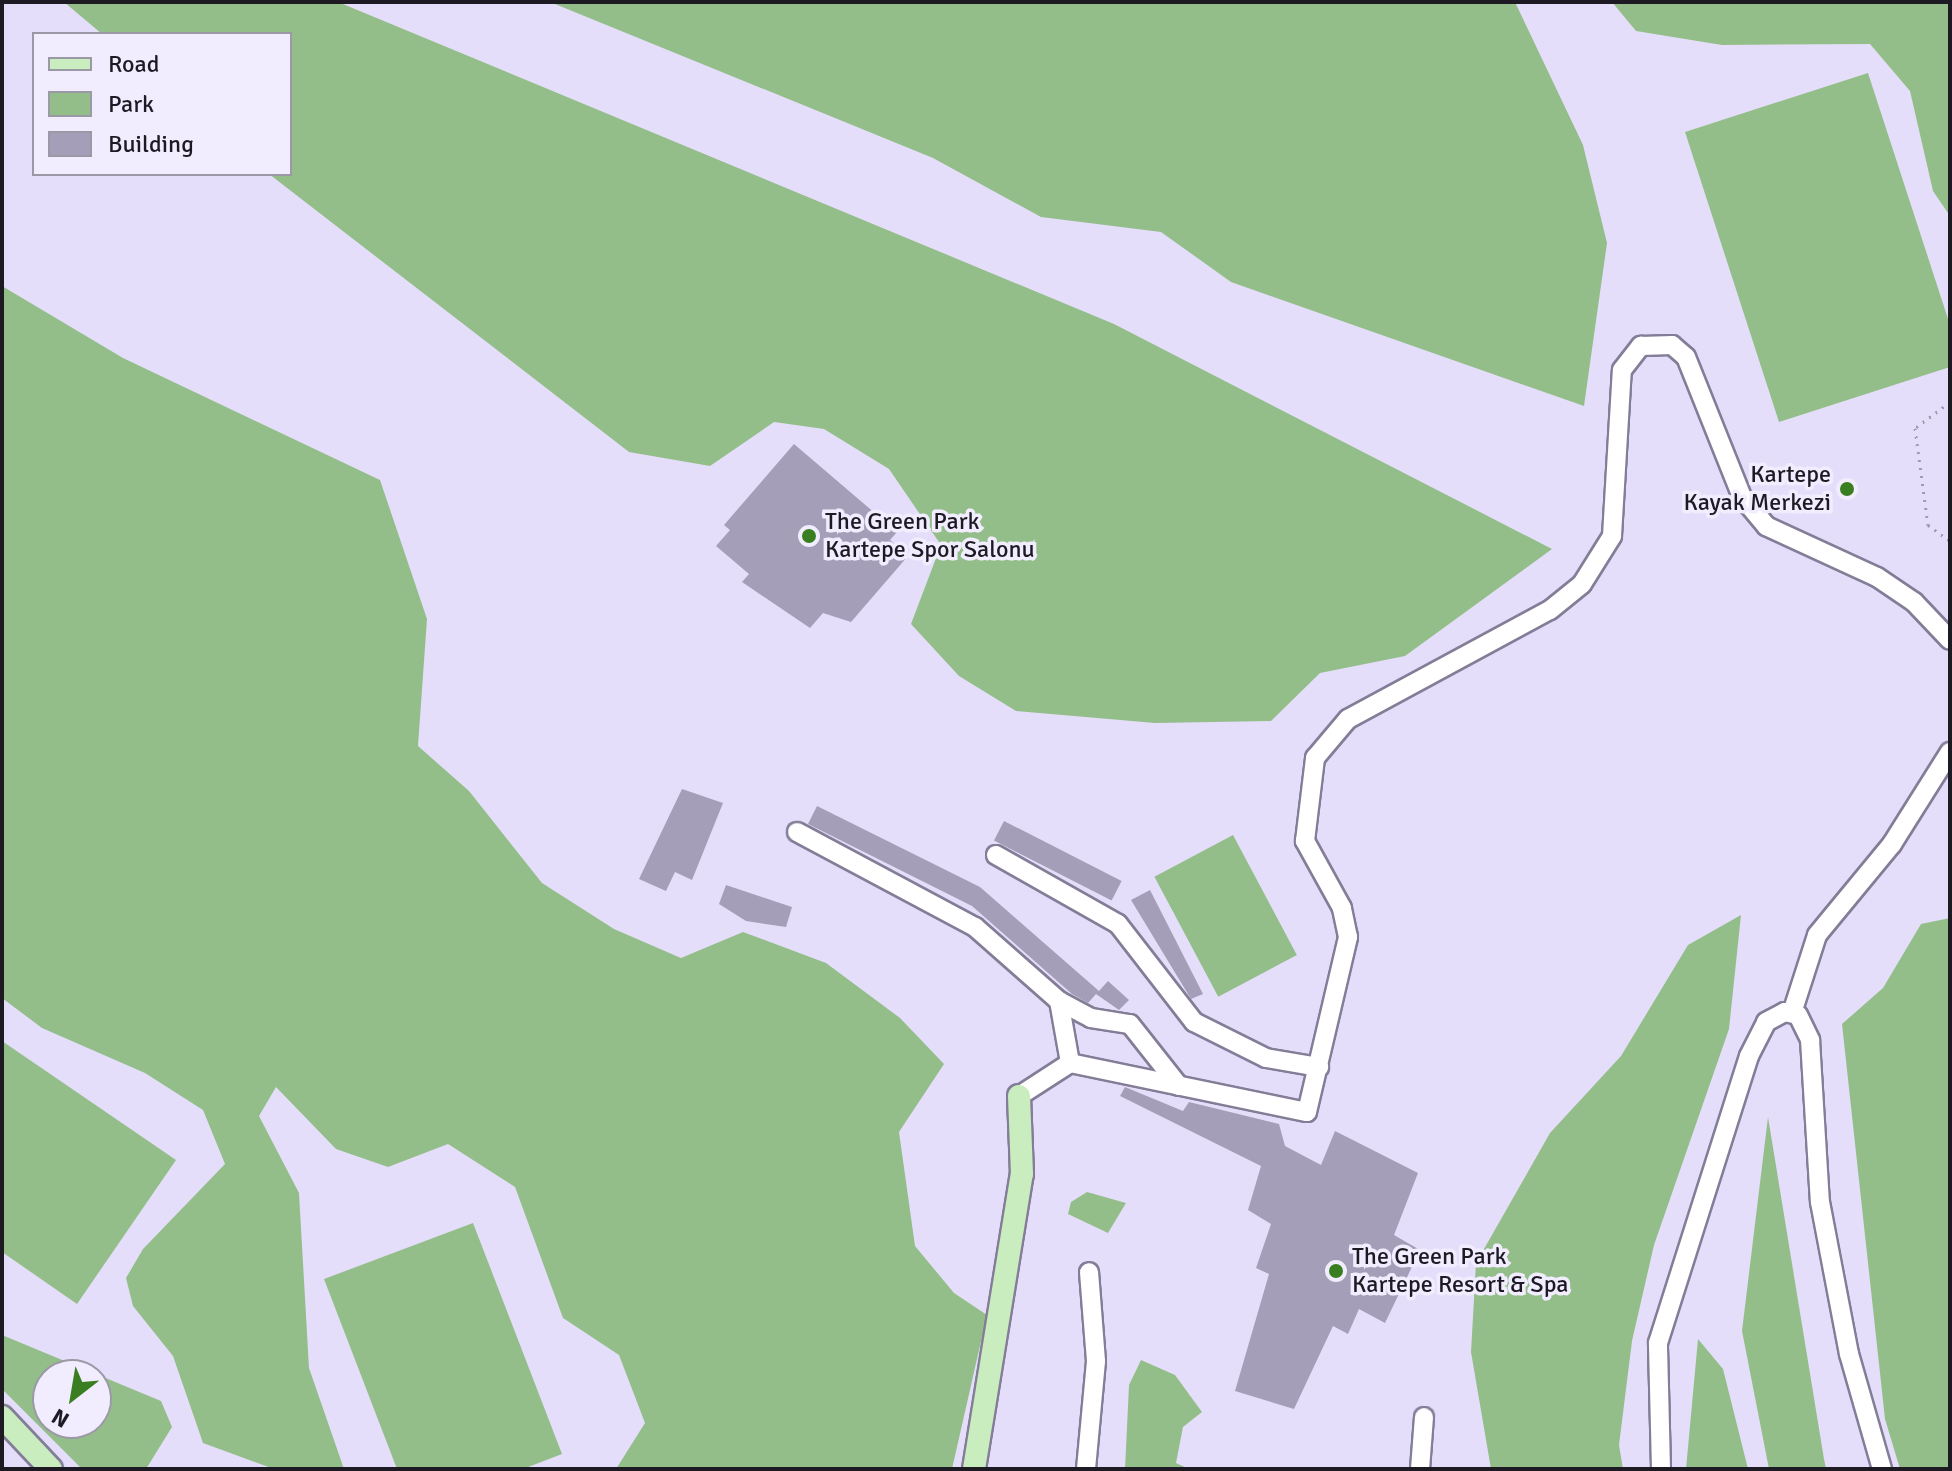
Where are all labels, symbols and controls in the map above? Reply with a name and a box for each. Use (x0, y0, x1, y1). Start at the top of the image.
legend (32, 32, 292, 176)
text: Road (108, 49, 159, 79)
text: Park (108, 89, 154, 119)
text: Building (108, 129, 194, 159)
place label: Kartepe Kayak Merkezi (1683, 461, 1831, 517)
marker: Kartepe Kayak Merkezi (1838, 480, 1856, 498)
place label: The Green Park Kartepe Spor Salonu (825, 508, 1035, 564)
marker: The Green Park Kartepe Spor Salonu (800, 527, 818, 545)
place label: The Green Park Kartepe Resort & Spa (1352, 1243, 1569, 1299)
marker: The Green Park Kartepe Resort & Spa (1327, 1262, 1345, 1280)
north arrow (32, 1359, 112, 1439)
text: N (47, 1403, 74, 1434)

